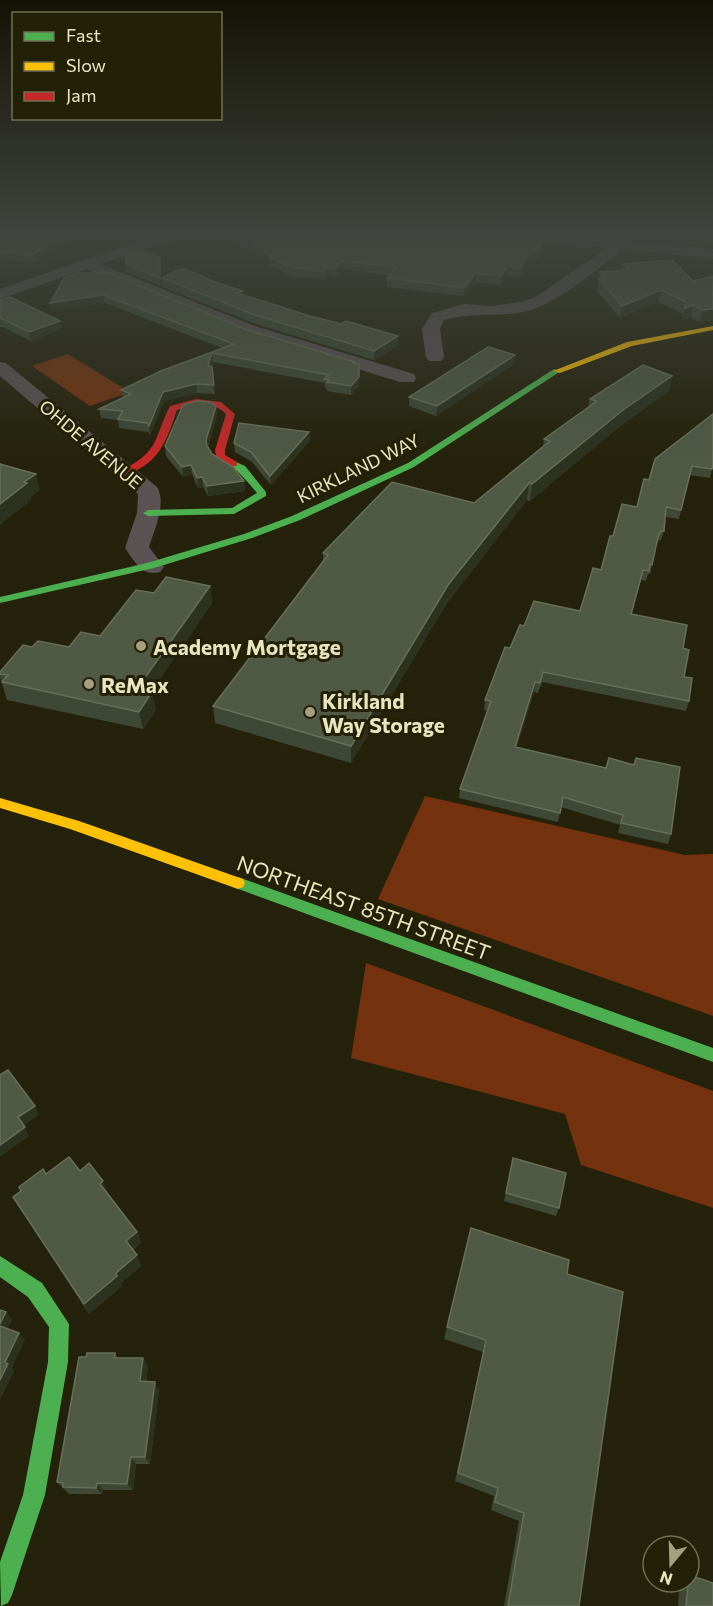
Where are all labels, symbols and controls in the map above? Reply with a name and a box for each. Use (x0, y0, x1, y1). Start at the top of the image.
legend (12, 12, 222, 120)
text: Fast (66, 24, 101, 46)
text: Slow (66, 54, 106, 76)
text: Jam (66, 84, 96, 106)
street label: OHDE AVENUE (35, 395, 147, 493)
street label: KIRKLAND WAY (293, 429, 423, 507)
place label: Academy Mortgage (153, 634, 341, 659)
marker: Academy Mortgage (134, 639, 148, 653)
place label: ReMax (101, 672, 169, 697)
marker: ReMax (82, 677, 96, 691)
place label: Kirkland Way Storage (322, 688, 445, 737)
marker: Kirkland Way Storage (303, 705, 317, 719)
street label: NORTHEAST 85TH STREET (234, 849, 494, 965)
north arrow (641, 1534, 701, 1594)
text: N (657, 1568, 675, 1590)

